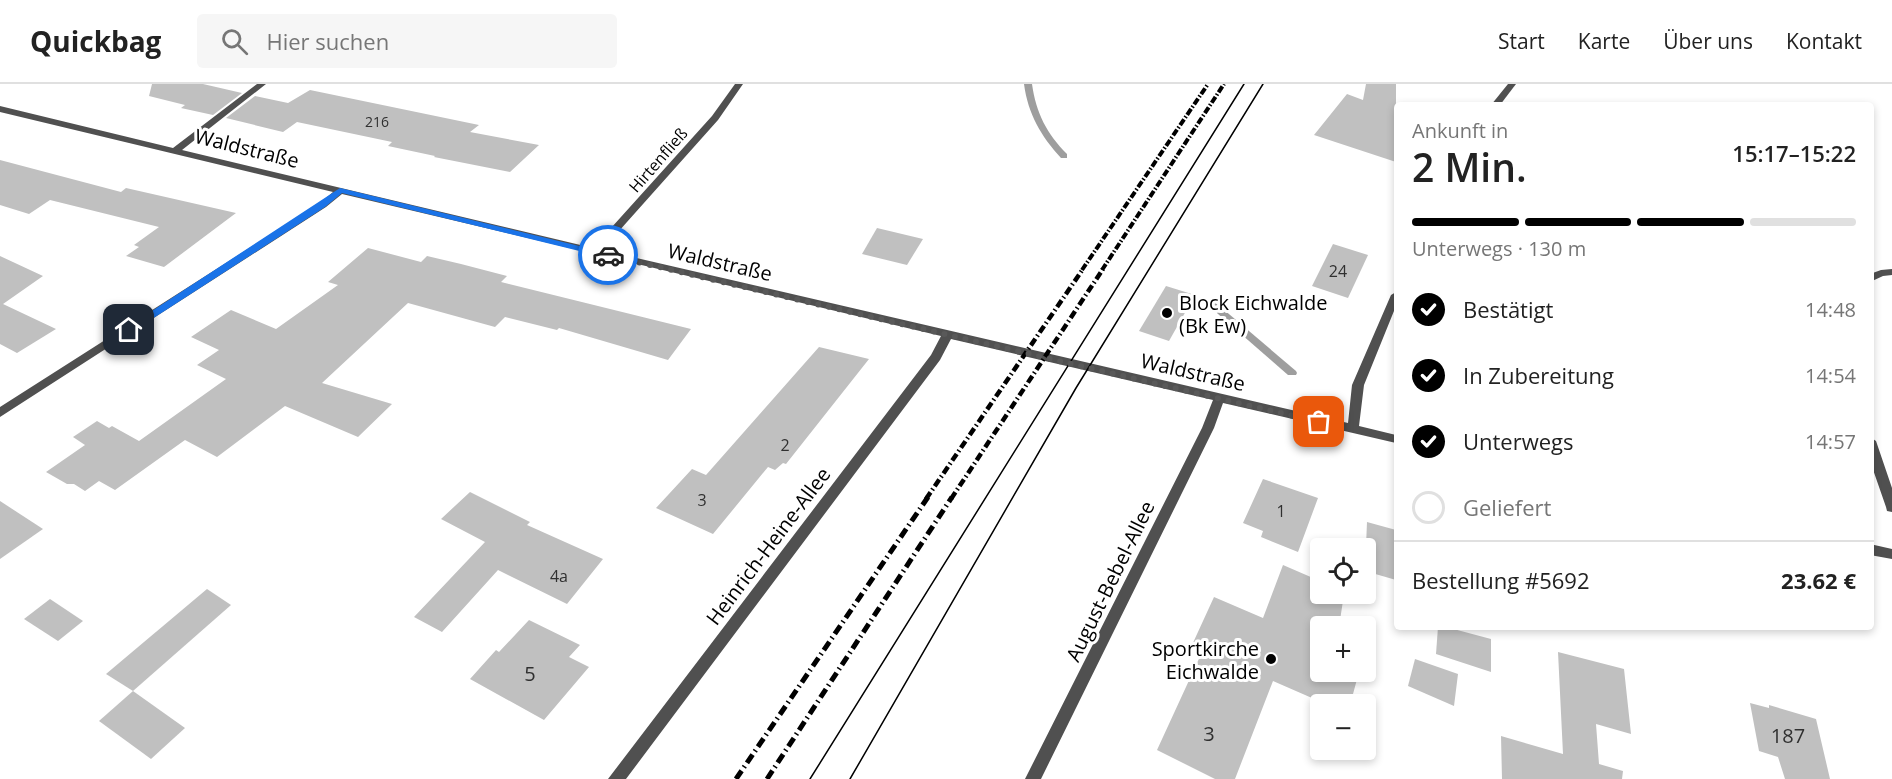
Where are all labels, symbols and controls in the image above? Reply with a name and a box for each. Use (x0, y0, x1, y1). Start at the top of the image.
search box (197, 14, 617, 68)
text: Quickbag (30, 22, 161, 60)
icon: search (218, 25, 251, 58)
text: Hier suchen (266, 26, 389, 56)
text: Start (1498, 27, 1545, 55)
text: Karte (1578, 27, 1630, 55)
text: Über uns (1663, 27, 1753, 55)
text: Kontakt (1786, 27, 1862, 55)
house number: 216 (365, 112, 389, 131)
text: Ankunft in (1412, 117, 1508, 144)
street label: Waldstraße (192, 122, 302, 174)
street label: Hirtenfließ (624, 123, 692, 197)
text: 15:17–15:22 (1732, 138, 1856, 168)
text: 2 Min. (1412, 140, 1527, 193)
courier (578, 225, 638, 285)
text: Unterwegs · 130 m (1412, 235, 1586, 262)
street label: Waldstraße (665, 237, 775, 287)
icon: car (592, 239, 625, 272)
house number: 24 (1329, 260, 1347, 282)
place label: Block Eichwalde (Bk Ew) (1179, 289, 1327, 339)
icon: check (1412, 293, 1445, 326)
text: Bestätigt (1463, 294, 1553, 324)
text: 14:48 (1805, 296, 1856, 323)
pin (103, 304, 154, 355)
marker: Block Eichwalde (Bk Ew) (1160, 306, 1174, 320)
icon: home (112, 313, 145, 346)
street label: Waldstraße (1138, 347, 1248, 397)
icon: check (1412, 359, 1445, 392)
text: In Zubereitung (1463, 360, 1614, 390)
text: 14:54 (1805, 362, 1856, 389)
pin (1293, 396, 1344, 447)
icon: bag (1302, 405, 1335, 438)
icon: check (1412, 425, 1445, 458)
text: Unterwegs (1463, 426, 1574, 456)
text: 14:57 (1805, 428, 1856, 455)
house number: 2 (780, 434, 790, 456)
street label: Heinrich-Heine-Allee (700, 462, 836, 630)
house number: 3 (697, 489, 707, 511)
text: Geliefert (1463, 492, 1551, 522)
street label: August-Bebel-Allee (1059, 496, 1161, 666)
house number: 1 (1276, 500, 1286, 522)
map controls (1310, 538, 1376, 760)
button: locate (1310, 538, 1376, 604)
house number: 4a (550, 565, 568, 587)
text: Bestellung #5692 (1412, 565, 1590, 595)
text: 23.62 € (1781, 565, 1856, 595)
button: + (1310, 616, 1376, 682)
place label: Sportkirche Eichwalde (1152, 635, 1259, 685)
marker: Sportkirche Eichwalde (1264, 652, 1278, 666)
house number: 5 (524, 660, 536, 687)
button: − (1310, 694, 1376, 760)
house number: 3 (1203, 720, 1215, 747)
house number: 187 (1771, 722, 1805, 749)

